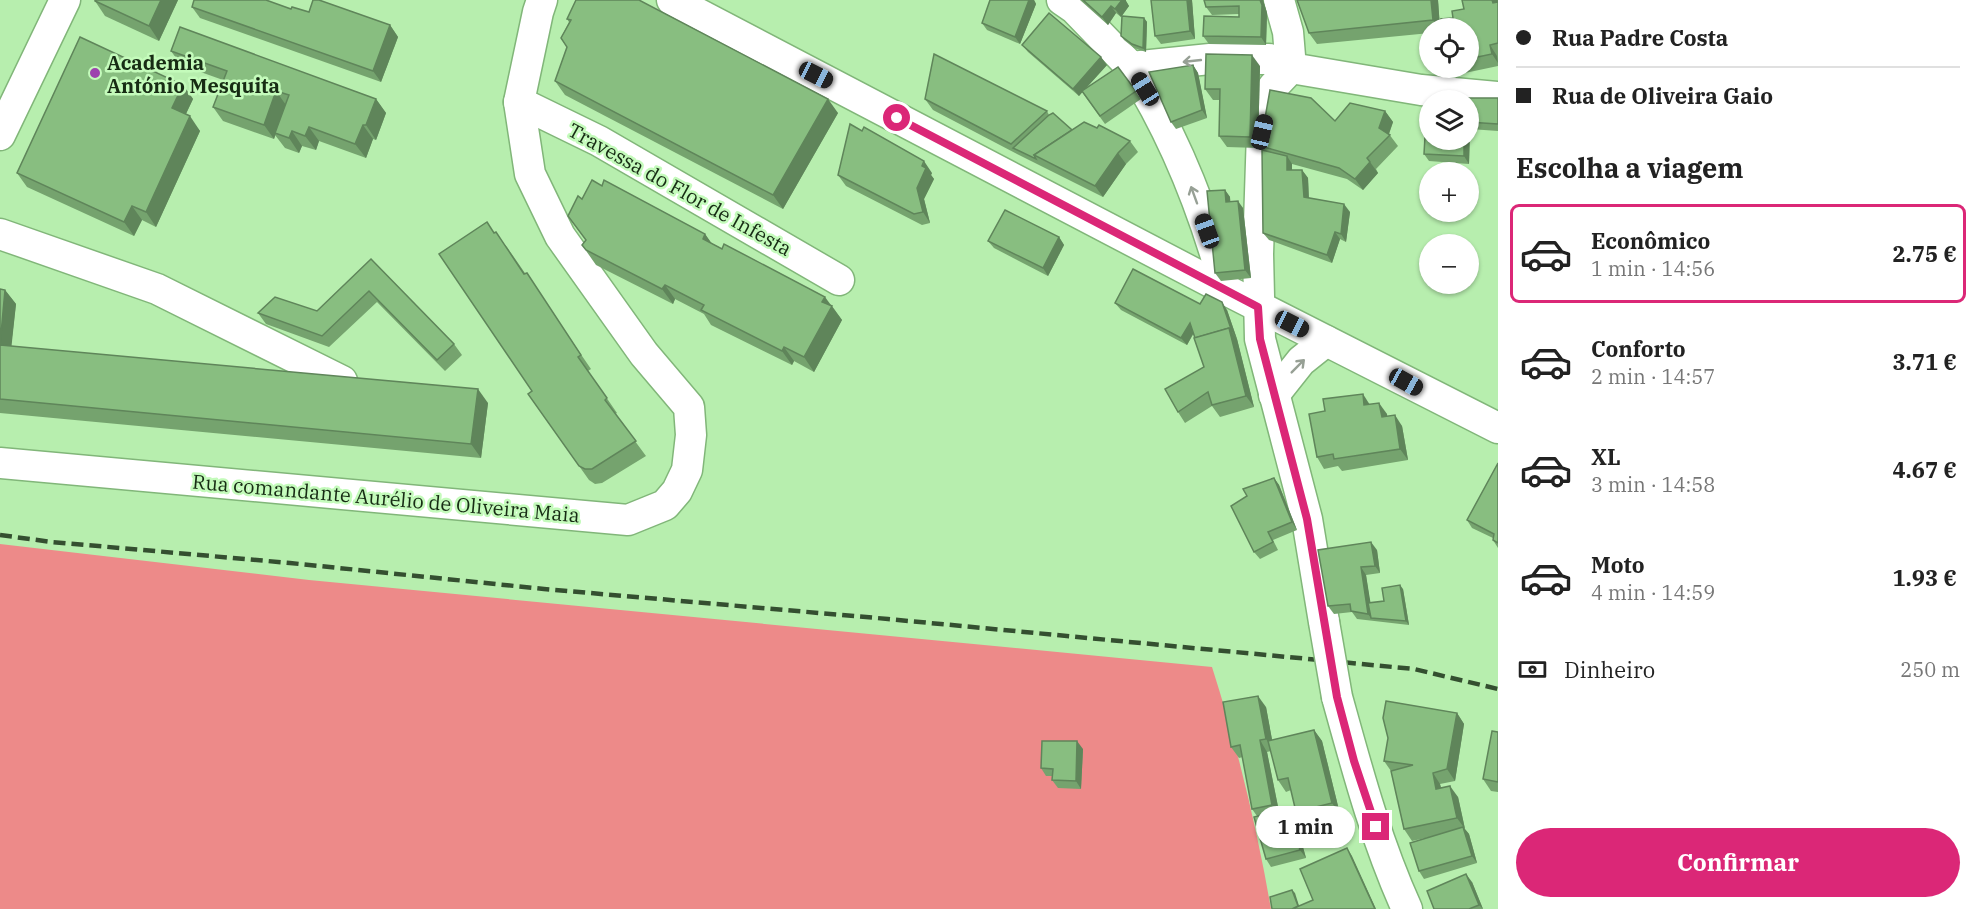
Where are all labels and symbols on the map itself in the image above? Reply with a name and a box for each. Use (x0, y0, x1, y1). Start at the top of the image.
place label: Academia António Mesquita (107, 49, 280, 99)
one-way arrow (1183, 56, 1203, 67)
car (796, 59, 836, 91)
marker: Academia António Mesquita (88, 66, 102, 80)
car (1128, 69, 1162, 109)
route start (883, 104, 910, 131)
car (1249, 112, 1275, 152)
street label: Travessa do Flor de Infesta (563, 116, 797, 262)
one-way arrow (1188, 186, 1199, 204)
car (1192, 211, 1222, 251)
car (1272, 308, 1312, 340)
one-way arrow (1290, 358, 1305, 373)
car (1386, 365, 1426, 399)
street label: Rua comandante Aurélio de Oliveira Maia (191, 468, 581, 528)
callout: 1 min (1256, 806, 1355, 848)
route end (1362, 813, 1389, 840)

